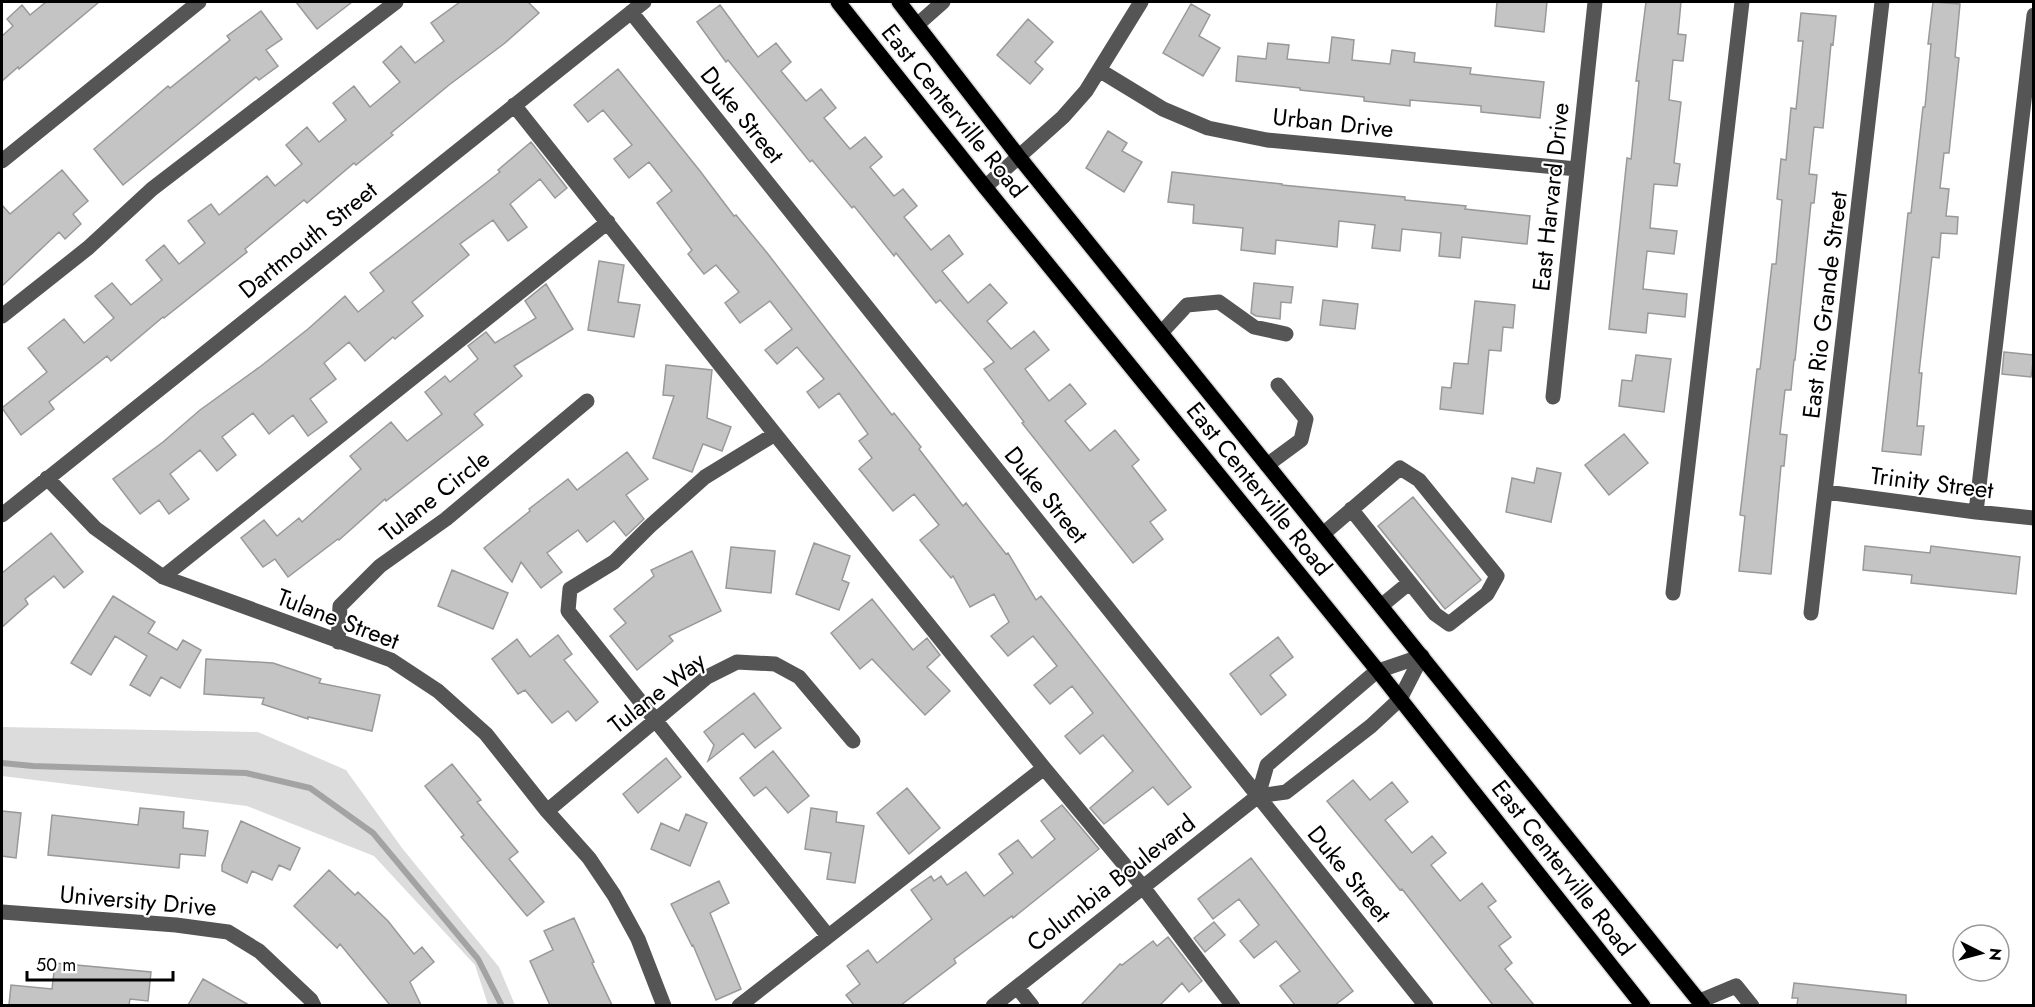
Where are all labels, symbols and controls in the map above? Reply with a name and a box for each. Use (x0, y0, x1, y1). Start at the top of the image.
street label: East Centerville Road (873, 16, 1036, 205)
street label: Duke Street (692, 59, 793, 171)
street label: Urban Drive (1271, 99, 1395, 146)
street label: East Harvard Drive (1523, 101, 1578, 293)
street label: Dartmouth Street (231, 173, 385, 306)
street label: East Rio Grande Street (1793, 189, 1856, 421)
street label: East Centerville Road (1178, 394, 1341, 583)
street label: Duke Street (996, 439, 1097, 551)
street label: Tulane Circle (372, 441, 497, 550)
street label: Trinity Street (1869, 458, 1996, 507)
street label: Tulane Street (272, 579, 405, 658)
street label: Tulane Way (601, 643, 713, 742)
street label: East Centerville Road (1483, 772, 1643, 963)
street label: Columbia Boulevard (1019, 805, 1203, 960)
street label: Duke Street (1299, 818, 1400, 930)
street label: University Drive (58, 876, 218, 925)
north arrow (1951, 923, 2011, 983)
scale bar (27, 944, 172, 982)
text: N (1983, 947, 2008, 962)
text: 50 m (36, 952, 76, 978)

